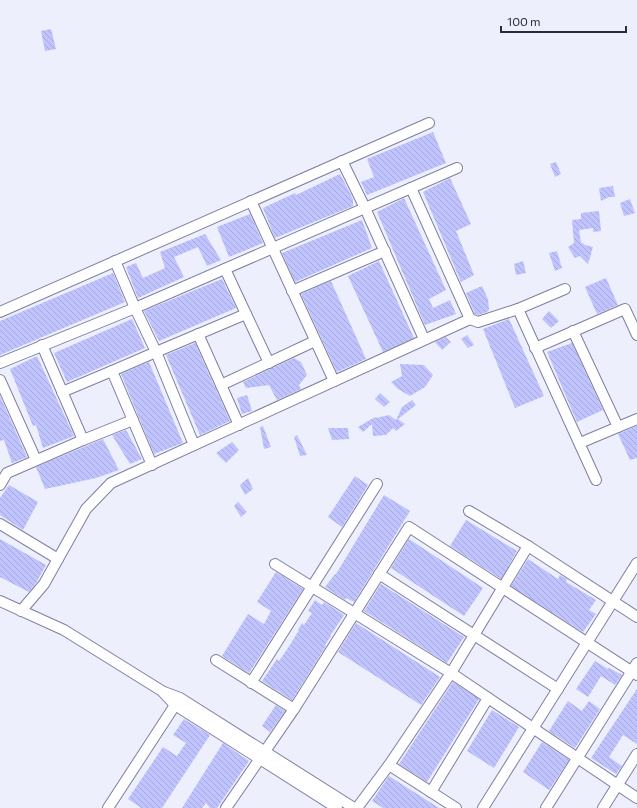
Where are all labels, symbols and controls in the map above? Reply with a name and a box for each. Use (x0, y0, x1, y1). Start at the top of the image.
scale bar (501, 8, 626, 34)
text: 100 m (507, 14, 541, 28)

